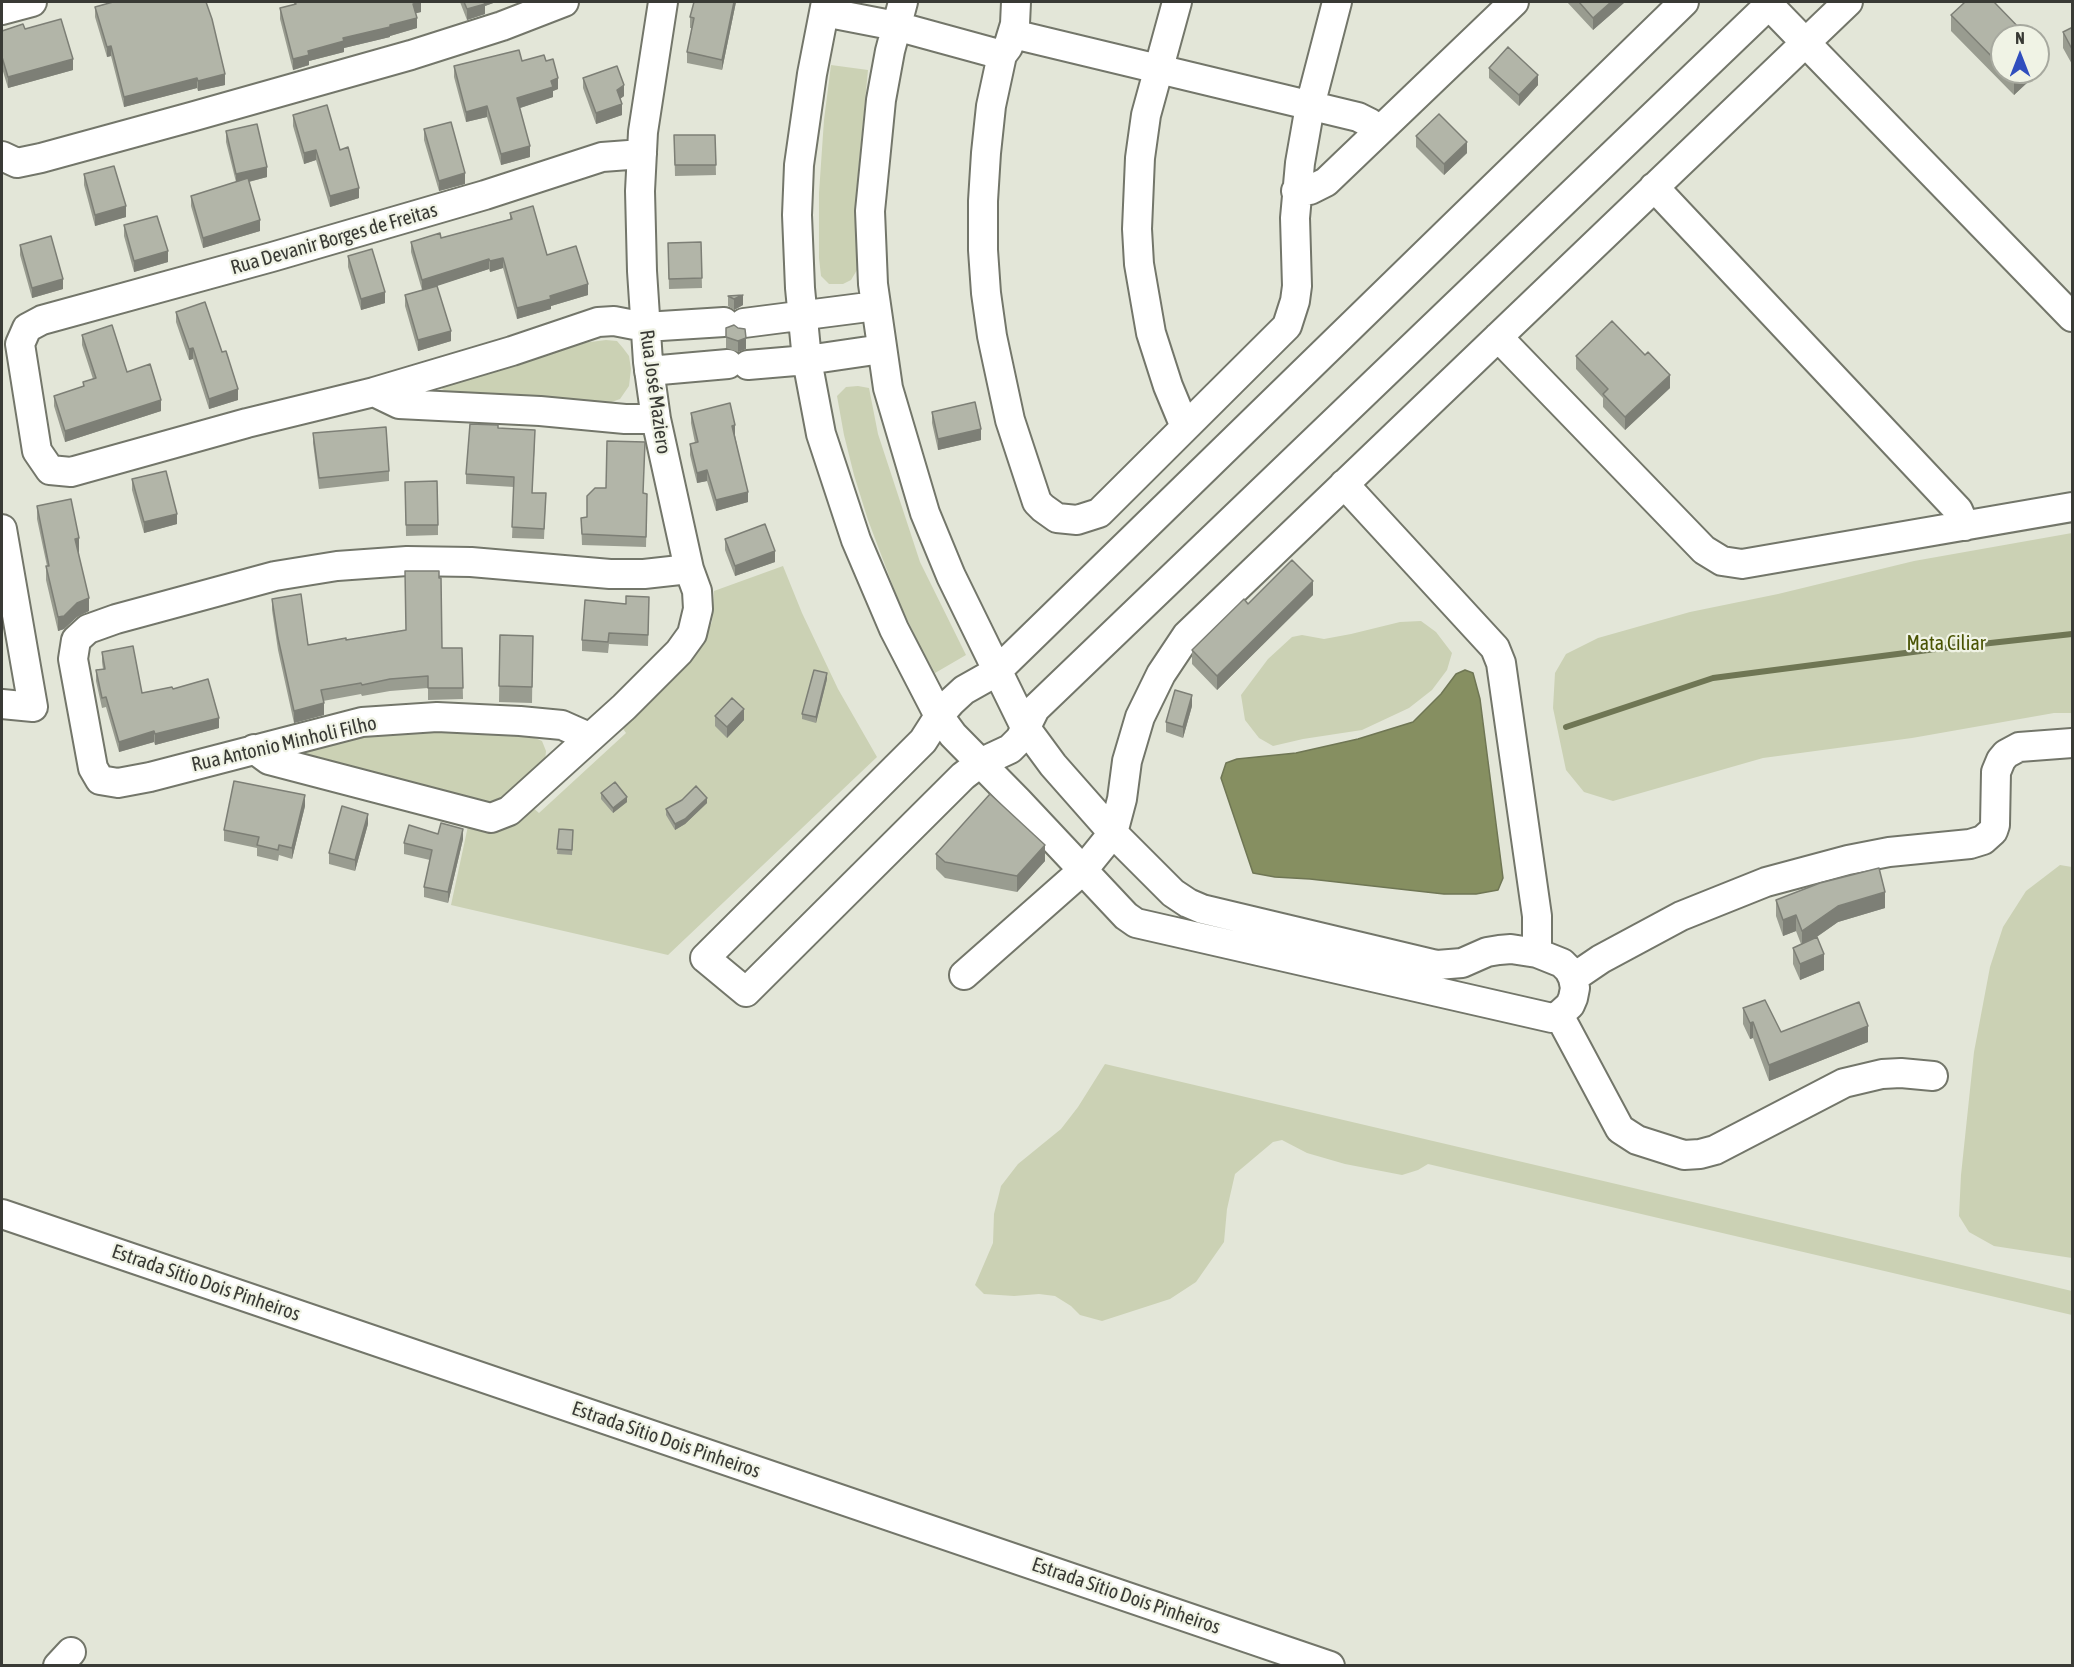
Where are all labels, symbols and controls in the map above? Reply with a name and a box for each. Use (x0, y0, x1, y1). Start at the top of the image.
north arrow (1990, 24, 2050, 84)
text: N (2015, 29, 2025, 47)
street label: Rua Devanir Borges de Freitas (228, 198, 440, 280)
street label: Rua José Maziero (634, 328, 676, 456)
park label: Mata Ciliar (1906, 632, 1986, 656)
street label: Rua Antonio Minholi Filho (189, 711, 379, 777)
street label: Estrada Sítio Dois Pinheiros (109, 1239, 303, 1327)
street label: Estrada Sítio Dois Pinheiros (569, 1396, 763, 1484)
street label: Estrada Sítio Dois Pinheiros (1029, 1552, 1223, 1640)

